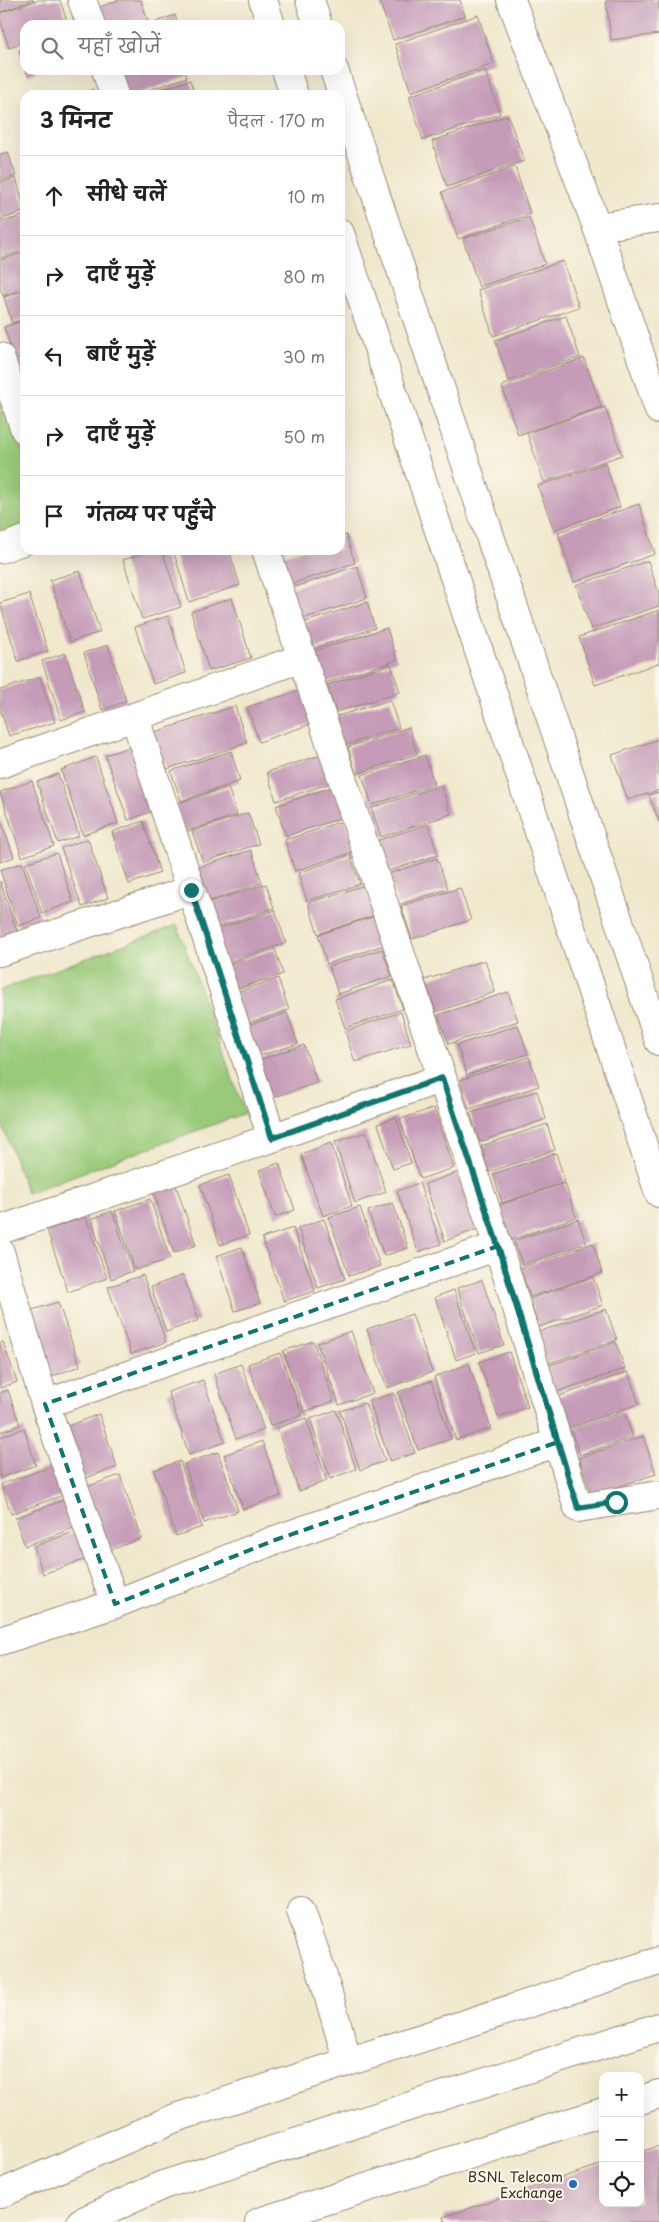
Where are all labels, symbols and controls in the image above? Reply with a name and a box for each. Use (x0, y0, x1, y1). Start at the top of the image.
search box (20, 20, 345, 75)
text: यहाँ खोजें (78, 31, 161, 59)
icon: search (38, 34, 66, 62)
text: 3 मिनट (40, 103, 111, 135)
text: पैदल · 170 m (227, 108, 325, 132)
text: सीधे चलें (87, 179, 166, 207)
icon: ahead (40, 182, 68, 210)
text: 10 m (288, 184, 325, 208)
text: दाएँ मुड़ें (87, 259, 154, 287)
icon: right (40, 262, 68, 290)
text: 80 m (283, 264, 325, 288)
text: बाएँ मुड़ें (87, 339, 155, 367)
icon: left (40, 342, 68, 370)
text: 30 m (283, 344, 325, 368)
text: दाएँ मुड़ें (87, 419, 154, 447)
icon: right (40, 422, 68, 450)
text: 50 m (284, 424, 325, 448)
text: गंतव्य पर पहुँचे (87, 499, 215, 527)
icon: arrive (40, 502, 68, 530)
route end (180, 879, 203, 902)
route start (605, 1491, 628, 1514)
map controls (599, 2072, 644, 2207)
button: + (599, 2072, 644, 2117)
button: − (599, 2117, 644, 2162)
button: locate (599, 2162, 644, 2207)
place label: BSNL Telecom Exchange (468, 2166, 563, 2203)
marker: BSNL Telecom Exchange (567, 2178, 579, 2190)

